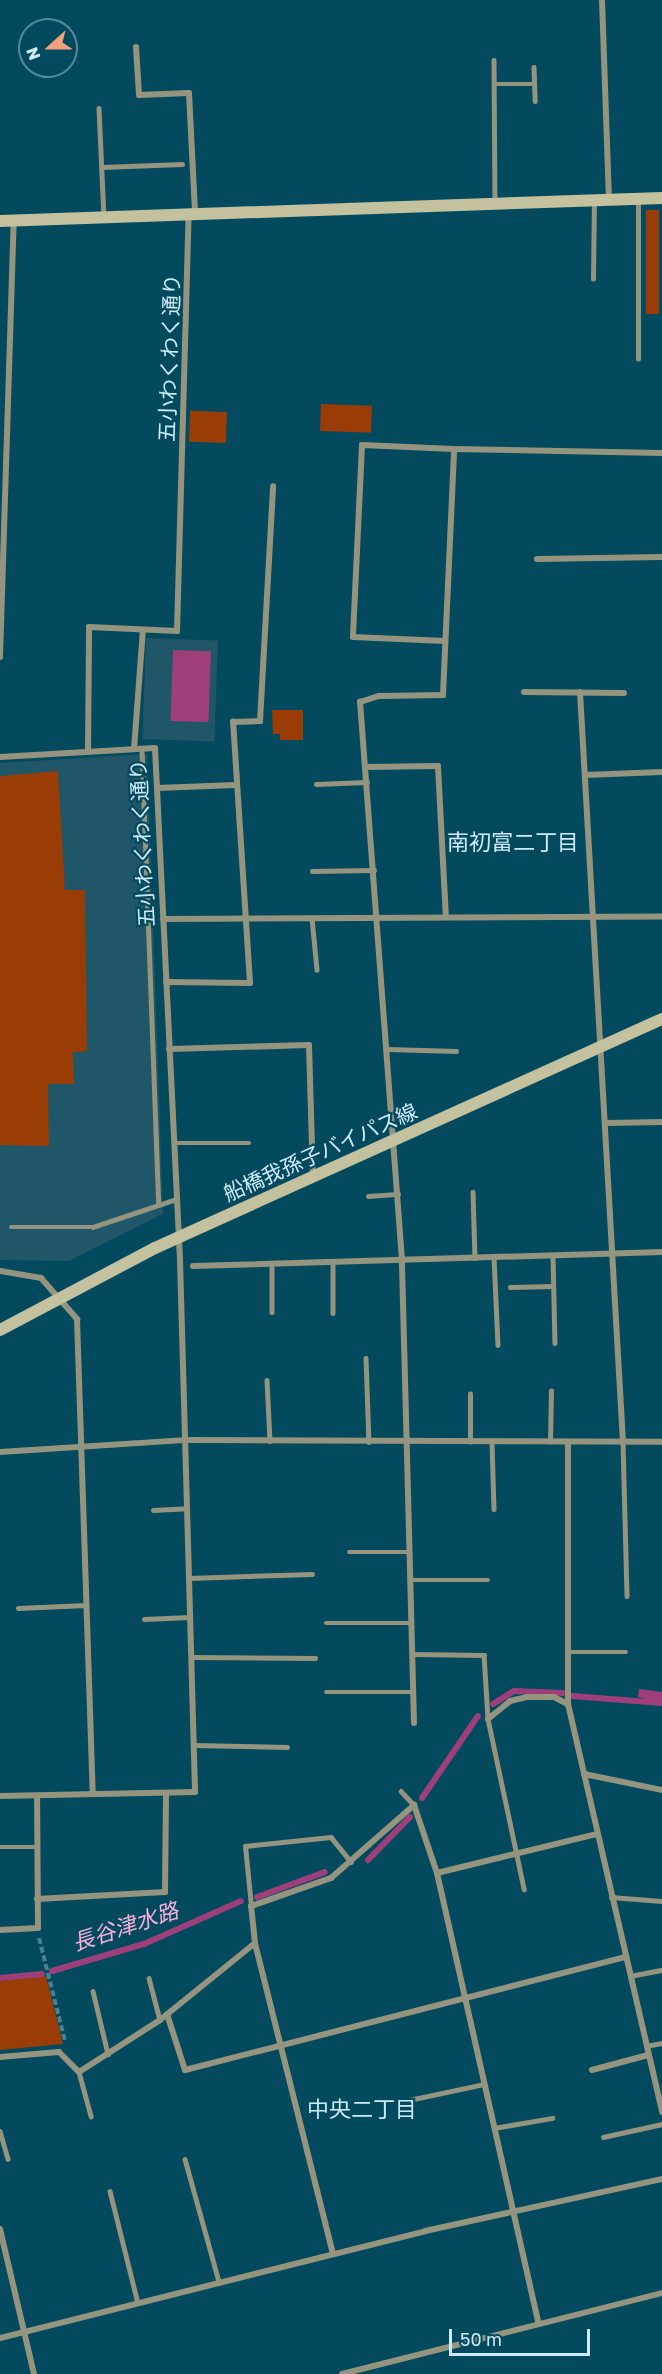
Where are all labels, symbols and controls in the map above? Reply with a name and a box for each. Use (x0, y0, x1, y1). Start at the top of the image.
north arrow (18, 18, 78, 78)
text: N (22, 44, 45, 63)
street label: 五小わくわく通り (153, 274, 185, 442)
street label: 五小わくわく通り (125, 758, 159, 928)
district label: 南初富二丁目 (447, 829, 579, 855)
street label: 船橋我孫子バイパス線 (219, 1098, 421, 1206)
water label: 長谷津水路 (69, 1896, 181, 1956)
district label: 中央二丁目 (307, 2096, 417, 2122)
scale bar (452, 2317, 593, 2355)
text: 50 m (460, 2328, 502, 2350)

